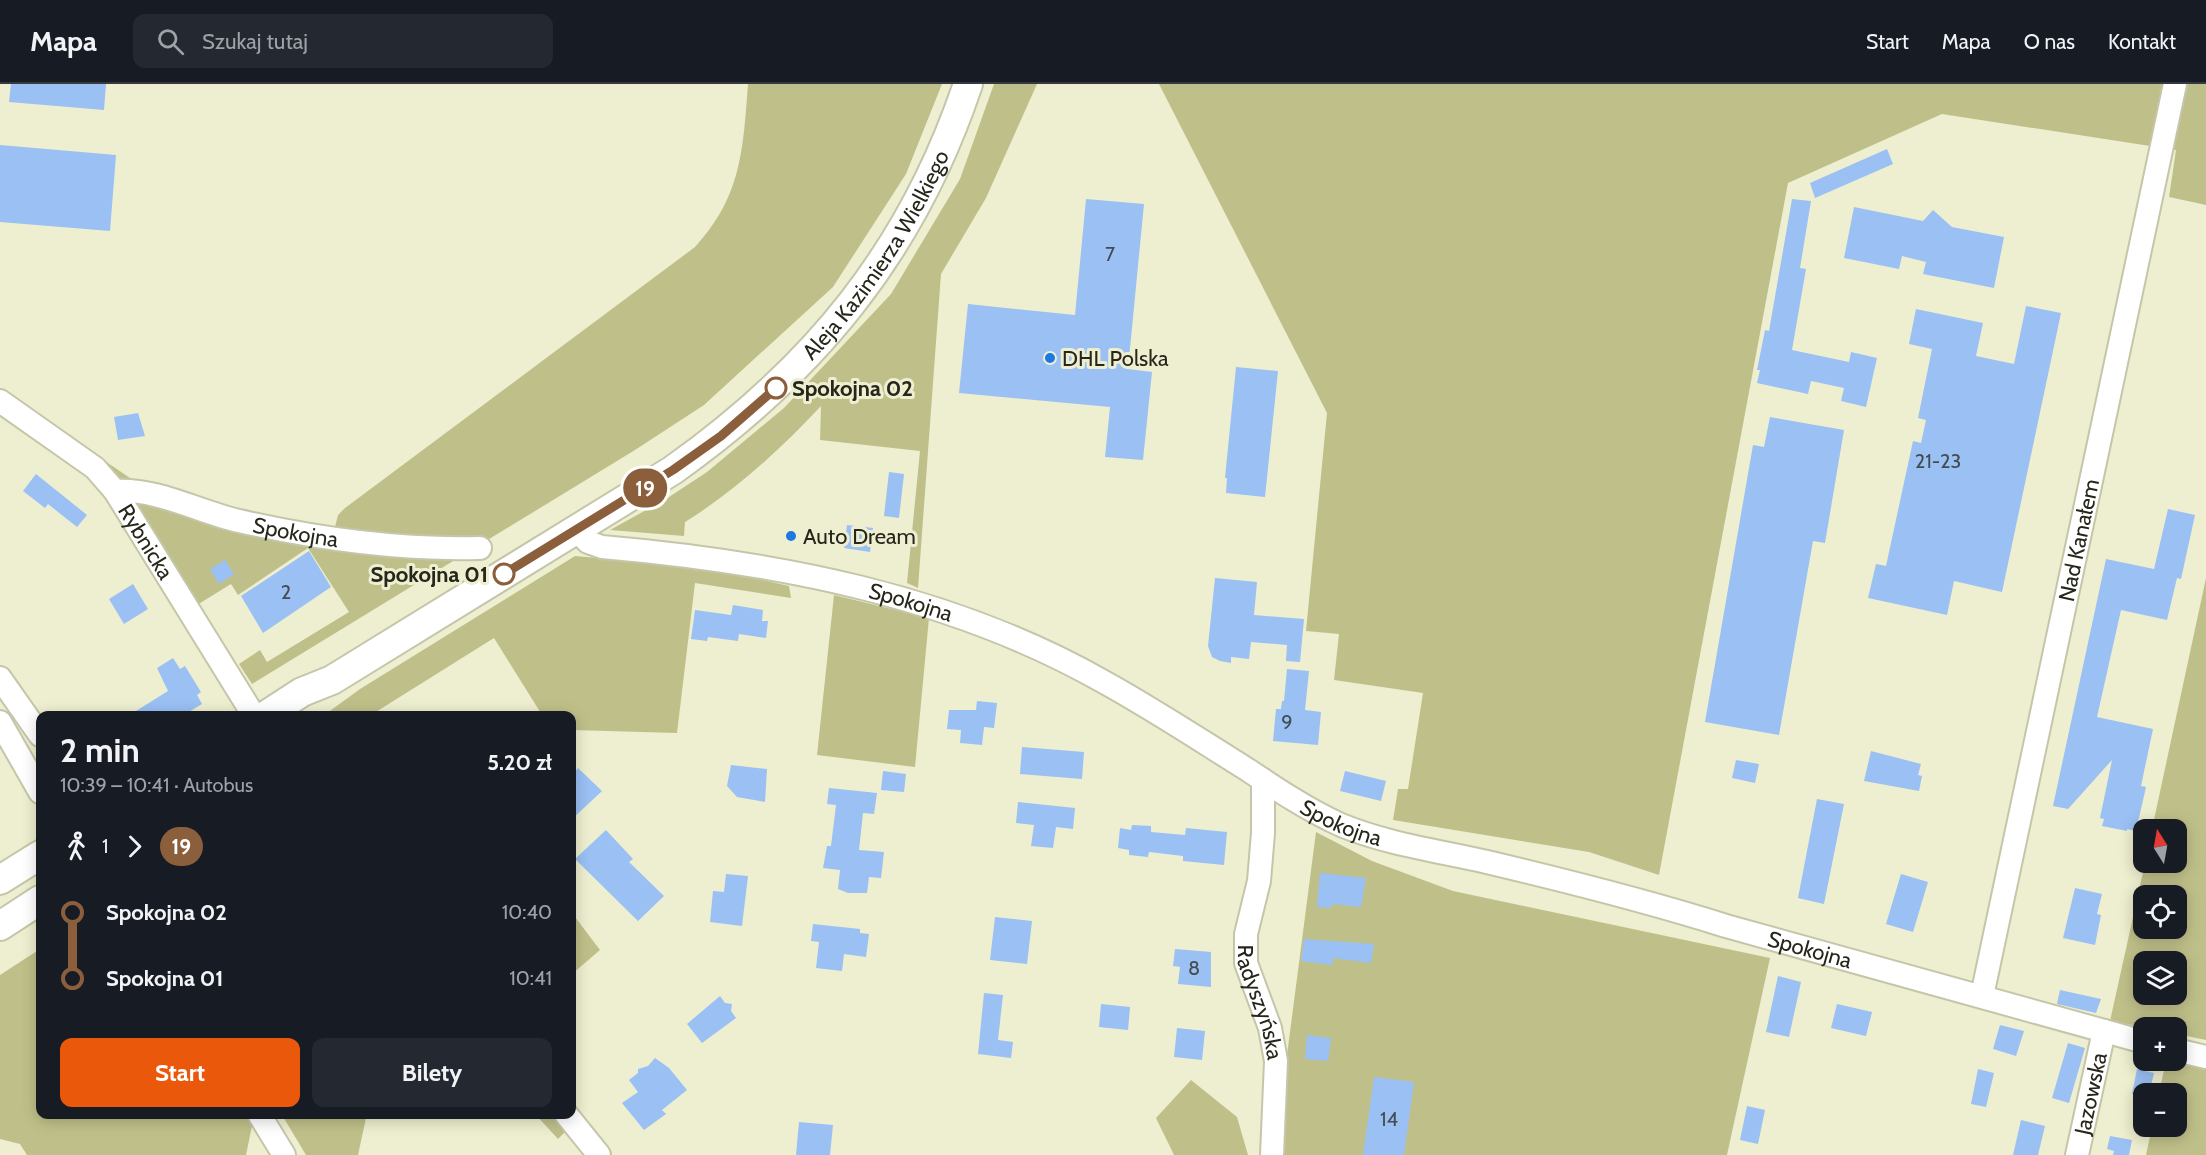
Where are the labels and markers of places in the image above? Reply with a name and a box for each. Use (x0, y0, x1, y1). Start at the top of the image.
place label: DHL Polska (1062, 345, 1169, 372)
marker: DHL Polska (1043, 351, 1057, 365)
place label: Spokojna 02 (792, 375, 913, 402)
marker: Spokojna 02 (765, 377, 787, 399)
place label: Auto Dream (803, 523, 916, 550)
marker: Auto Dream (784, 529, 798, 543)
place label: Spokojna 01 (371, 561, 488, 588)
marker: Spokojna 01 (493, 563, 515, 585)

